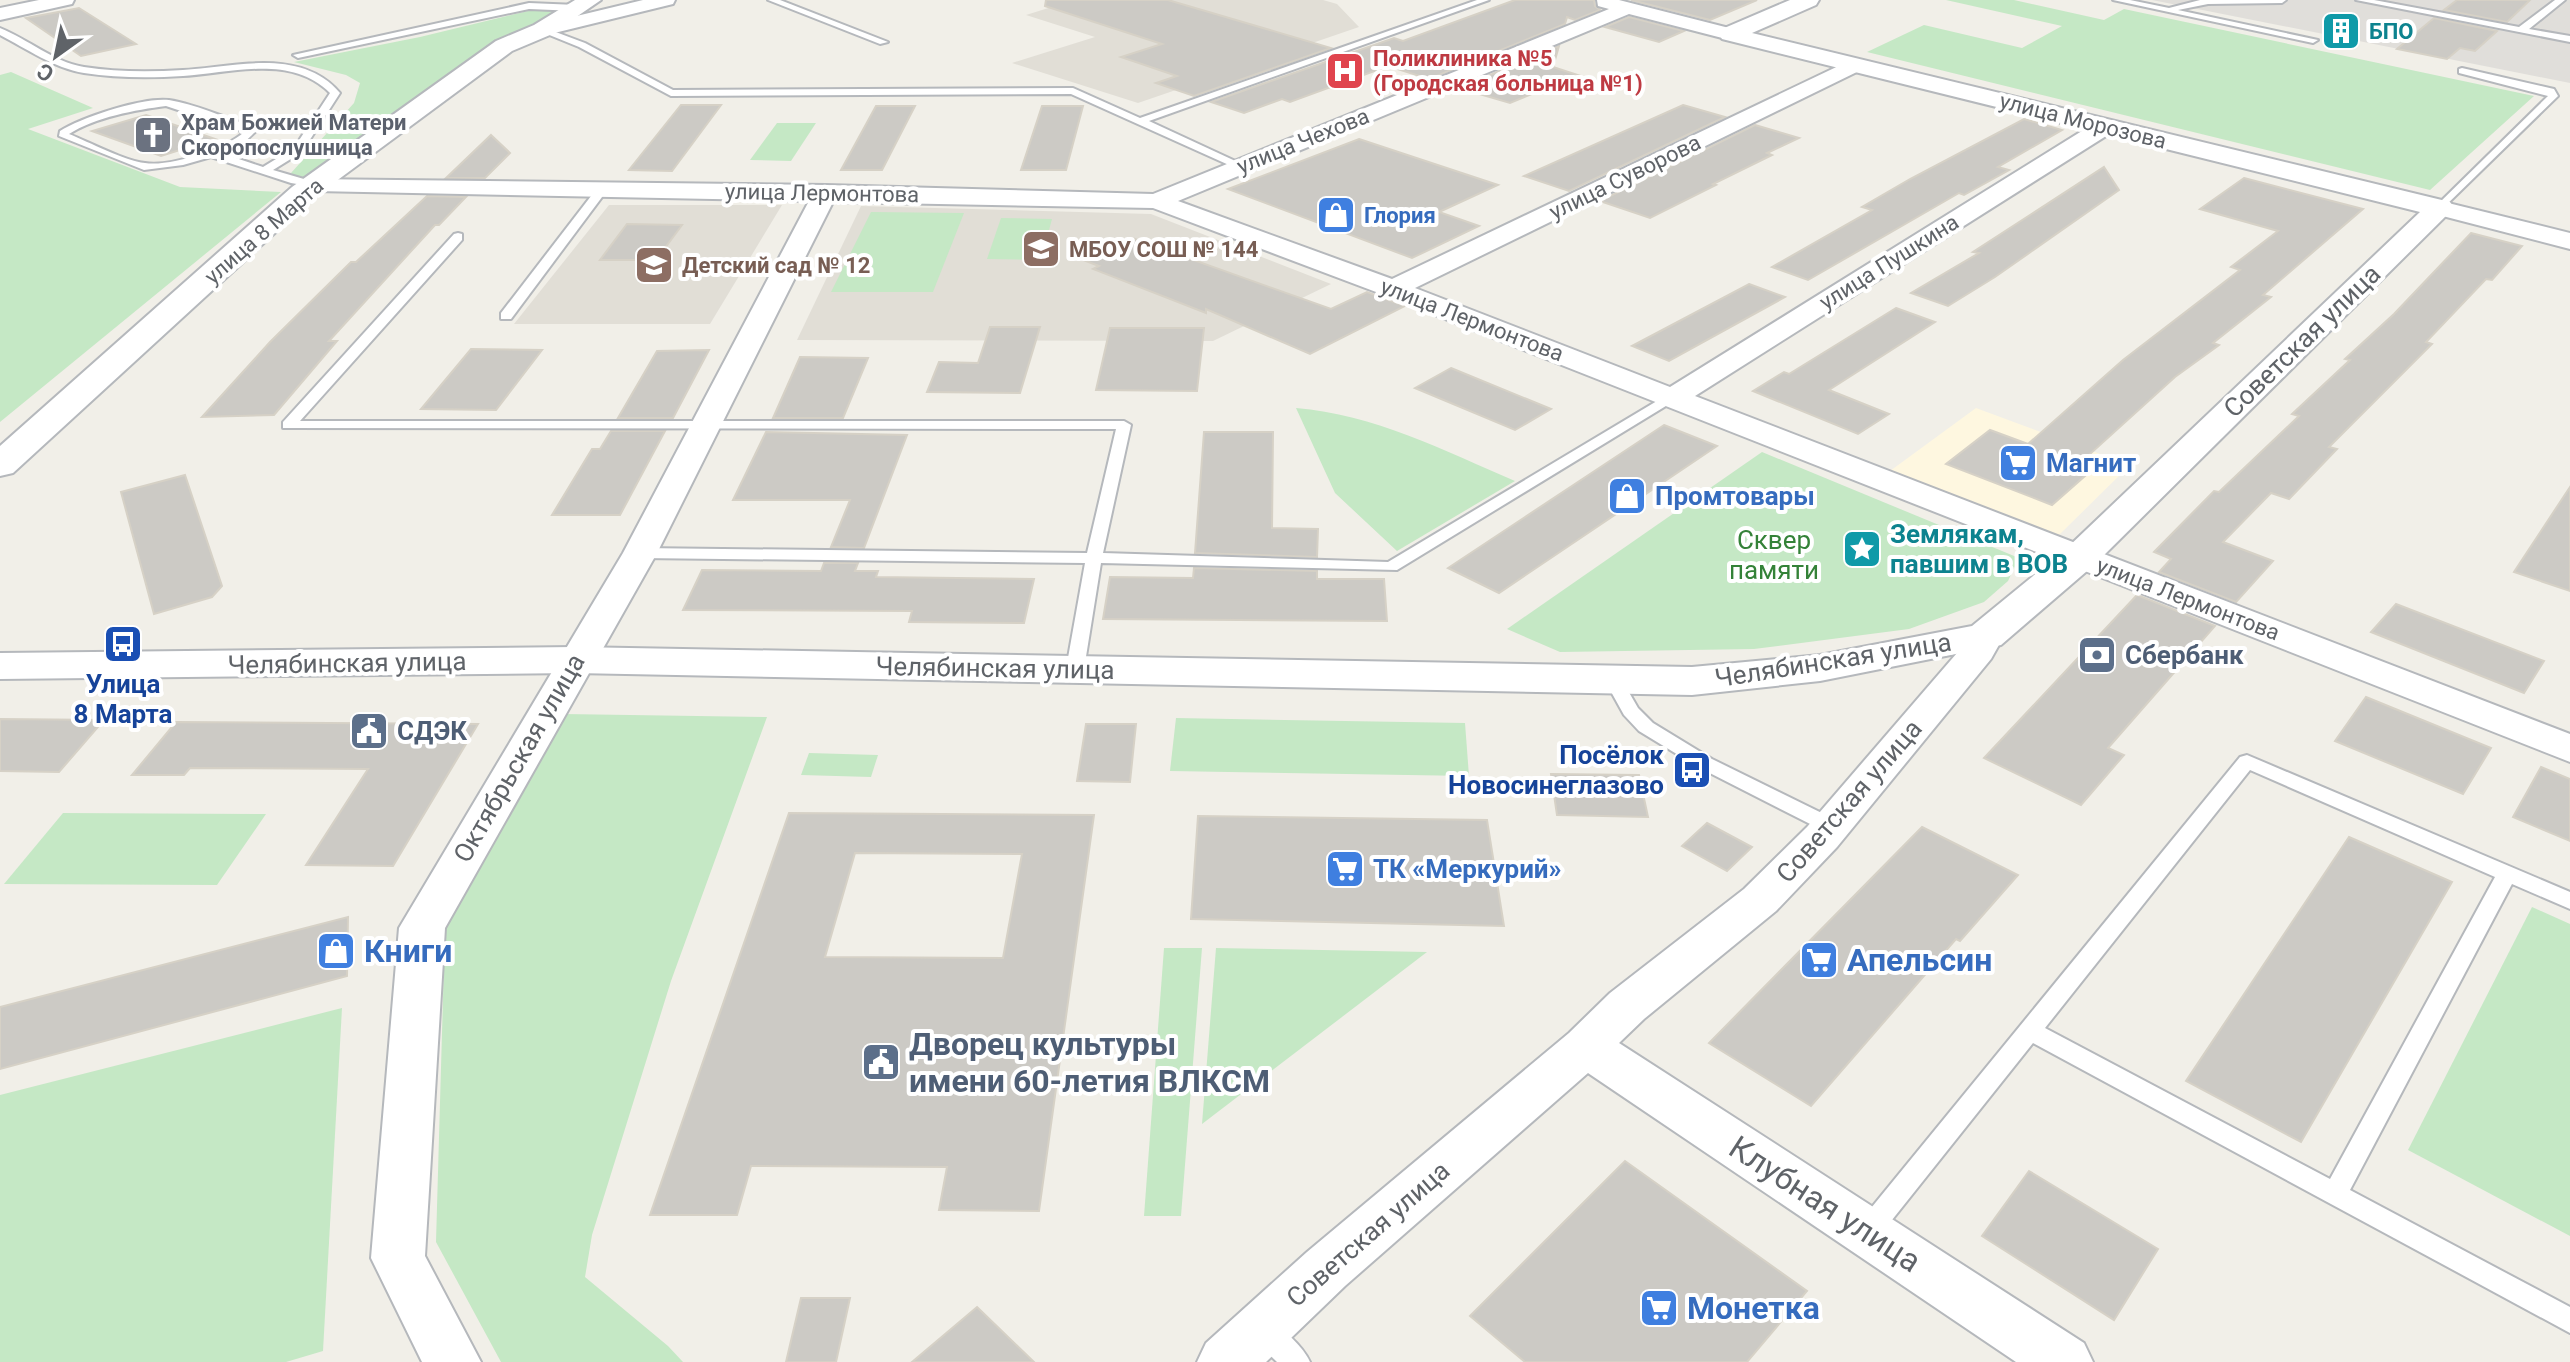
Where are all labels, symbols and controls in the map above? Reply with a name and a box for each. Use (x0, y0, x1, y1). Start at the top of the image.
building icon: БПО (2320, 10, 2362, 52)
north arrow (16, 16, 96, 96)
place label: БПО (2369, 19, 2414, 44)
place label: Поликлиника №5 (Городская больница №1) (1373, 46, 1643, 96)
hospital icon: Поликлиника №5 (Городская больница №1) (1324, 50, 1366, 92)
text: С (33, 58, 58, 87)
street label: улица Морозова (1997, 88, 2169, 154)
street label: улица Чехова (1233, 103, 1373, 179)
place label: Храм Божией Матери Скоропослушница (181, 110, 406, 160)
church icon: Храм Божией Матери Скоропослушница (132, 114, 174, 156)
street label: улица Суворова (1545, 130, 1705, 224)
street label: улица 8 Марта (200, 173, 328, 289)
street label: улица Лермонтова (725, 179, 919, 207)
shop icon: Глория (1315, 194, 1357, 236)
place label: Глория (1364, 203, 1436, 228)
street label: улица Пушкина (1815, 209, 1963, 315)
school or university icon: МБОУ СОШ № 144 (1020, 228, 1062, 270)
place label: МБОУ СОШ № 144 (1069, 237, 1259, 262)
school or university icon: Детский сад № 12 (633, 244, 675, 286)
place label: Детский сад № 12 (682, 253, 870, 278)
street label: Советская улица (2218, 259, 2386, 423)
street label: улица Лермонтова (1377, 274, 1567, 366)
supermarket icon: Магнит (1997, 442, 2039, 484)
place label: Магнит (2046, 448, 2136, 478)
shop icon: Промтовары (1606, 475, 1648, 517)
place label: Промтовары (1655, 481, 1815, 511)
place label: Землякам, павшим в ВОВ (1890, 519, 2068, 579)
park label: Сквер памяти (1729, 525, 1819, 585)
place icon: Землякам, павшим в ВОВ (1841, 528, 1883, 570)
street label: улица Лермонтова (2093, 553, 2283, 645)
bus stop icon: Улица 8 Марта (102, 623, 144, 665)
street label: Челябинская улица (1713, 626, 1953, 694)
bank icon: Сбербанк (2076, 634, 2118, 676)
place label: Сбербанк (2125, 640, 2244, 670)
street label: Челябинская улица (227, 646, 467, 680)
street label: Октябрьская улица (447, 649, 591, 867)
street label: Челябинская улица (875, 651, 1115, 685)
place label: Улица 8 Марта (74, 669, 173, 729)
public building icon: СДЭК (348, 710, 390, 752)
street label: Советская улица (1770, 714, 1928, 888)
place label: СДЭК (397, 716, 467, 746)
place label: Посёлок Новосинеглазово (1448, 740, 1664, 800)
bus stop icon: Посёлок Новосинеглазово (1671, 749, 1713, 791)
supermarket icon: ТК «Меркурий» (1324, 848, 1366, 890)
place label: ТК «Меркурий» (1373, 854, 1562, 884)
shop icon: Книги (315, 930, 357, 972)
place label: Книги (364, 932, 452, 970)
supermarket icon: Апельсин (1798, 939, 1840, 981)
place label: Апельсин (1847, 941, 1992, 979)
place label: Дворец культуры имени 60-летия ВЛКСМ (909, 1025, 1270, 1100)
public building icon: Дворец культуры имени 60-летия ВЛКСМ (860, 1041, 902, 1083)
street label: Клубная улица (1722, 1128, 1928, 1280)
street label: Советская улица (1281, 1155, 1455, 1313)
supermarket icon: Монетка (1638, 1287, 1680, 1329)
place label: Монетка (1687, 1289, 1820, 1327)

